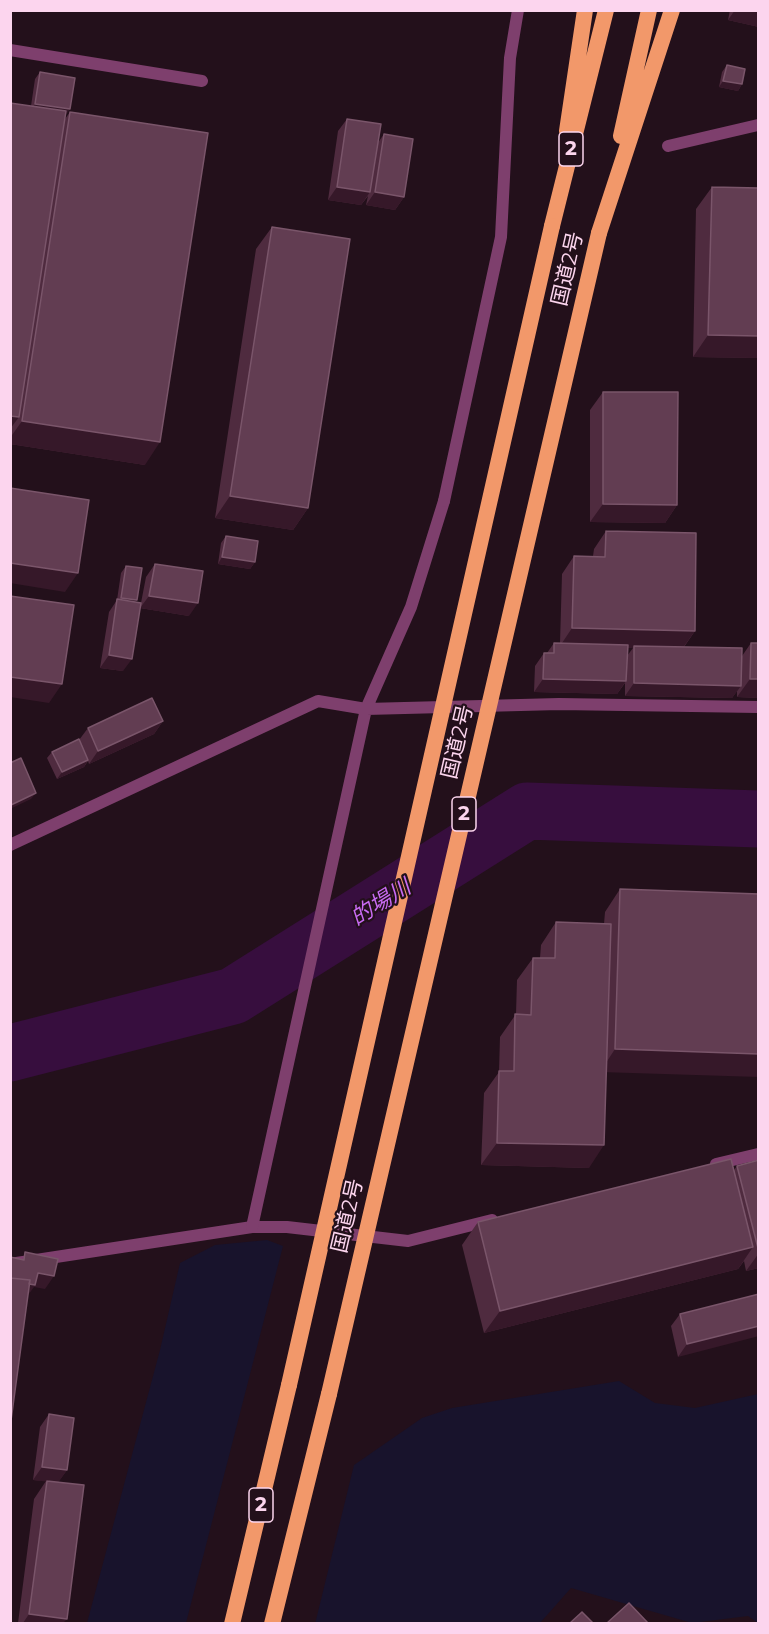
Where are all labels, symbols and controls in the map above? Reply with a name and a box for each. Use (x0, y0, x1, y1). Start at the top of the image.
road number: 2 (559, 132, 583, 166)
street label: 国道2号 (547, 230, 589, 308)
street label: 国道2号 (437, 703, 479, 781)
road number: 2 (452, 797, 476, 831)
water label: 的場川 (346, 874, 416, 932)
street label: 国道2号 (327, 1177, 369, 1255)
road number: 2 (249, 1488, 273, 1522)

